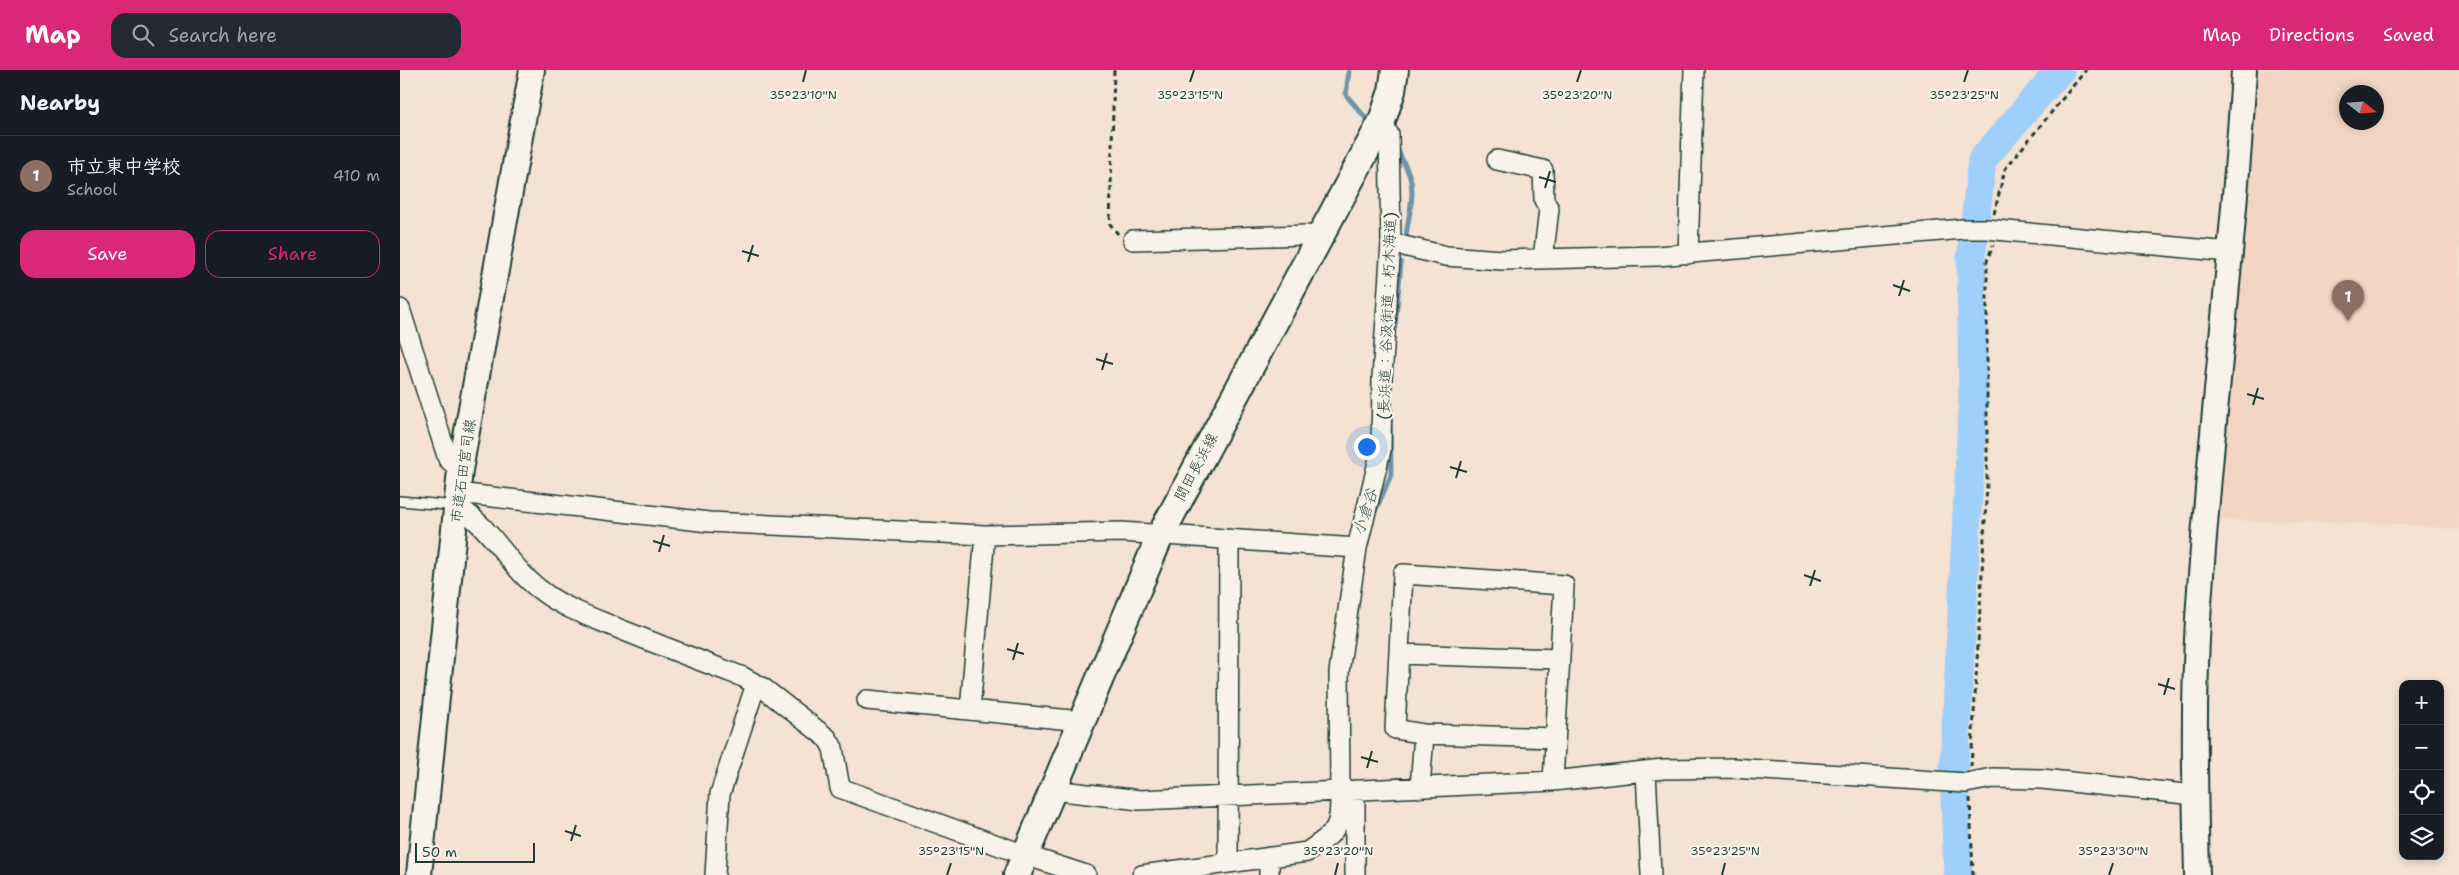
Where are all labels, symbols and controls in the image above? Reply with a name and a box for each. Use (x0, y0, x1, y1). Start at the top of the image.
search box (111, 13, 461, 58)
text: Map (25, 19, 81, 51)
icon: search (129, 21, 157, 49)
text: Search here (169, 23, 277, 48)
text: Map (2203, 23, 2241, 47)
text: Directions (2269, 23, 2355, 47)
text: Saved (2383, 23, 2434, 47)
north arrow (2339, 85, 2384, 130)
text: 35°23'10"N (769, 87, 837, 103)
text: 35°23'15"N (1157, 87, 1223, 103)
text: 35°23'20"N (1542, 87, 1612, 103)
text: 35°23'25"N (1929, 87, 1999, 103)
text: Nearby (20, 89, 100, 117)
text: 市立東中学校 (67, 154, 181, 179)
text: 1 (32, 165, 40, 186)
text: 410 m (333, 165, 380, 186)
text: School (67, 179, 117, 200)
street label: (長浜道：谷汲街道：朽木海道) (1373, 212, 1401, 420)
button: Save (20, 230, 195, 278)
button: Share (205, 230, 380, 278)
pin: 1 (2332, 280, 2364, 321)
street label: 市道石田宮司線 (446, 418, 480, 524)
street label: 間田長浜線 (1170, 429, 1222, 505)
your location (1354, 434, 1380, 460)
water label: 小倉谷 (1348, 485, 1383, 538)
map controls (2399, 680, 2444, 860)
button: + (2399, 680, 2444, 725)
button: − (2399, 725, 2444, 770)
button: locate (2399, 770, 2444, 815)
button: layers (2399, 815, 2444, 860)
scale bar (415, 840, 535, 863)
text: 50 m (422, 843, 457, 861)
text: 35°23'15"N (918, 843, 984, 859)
text: 35°23'20"N (1303, 843, 1373, 859)
text: 35°23'25"N (1690, 843, 1760, 859)
text: 35°23'30"N (2078, 843, 2148, 859)

